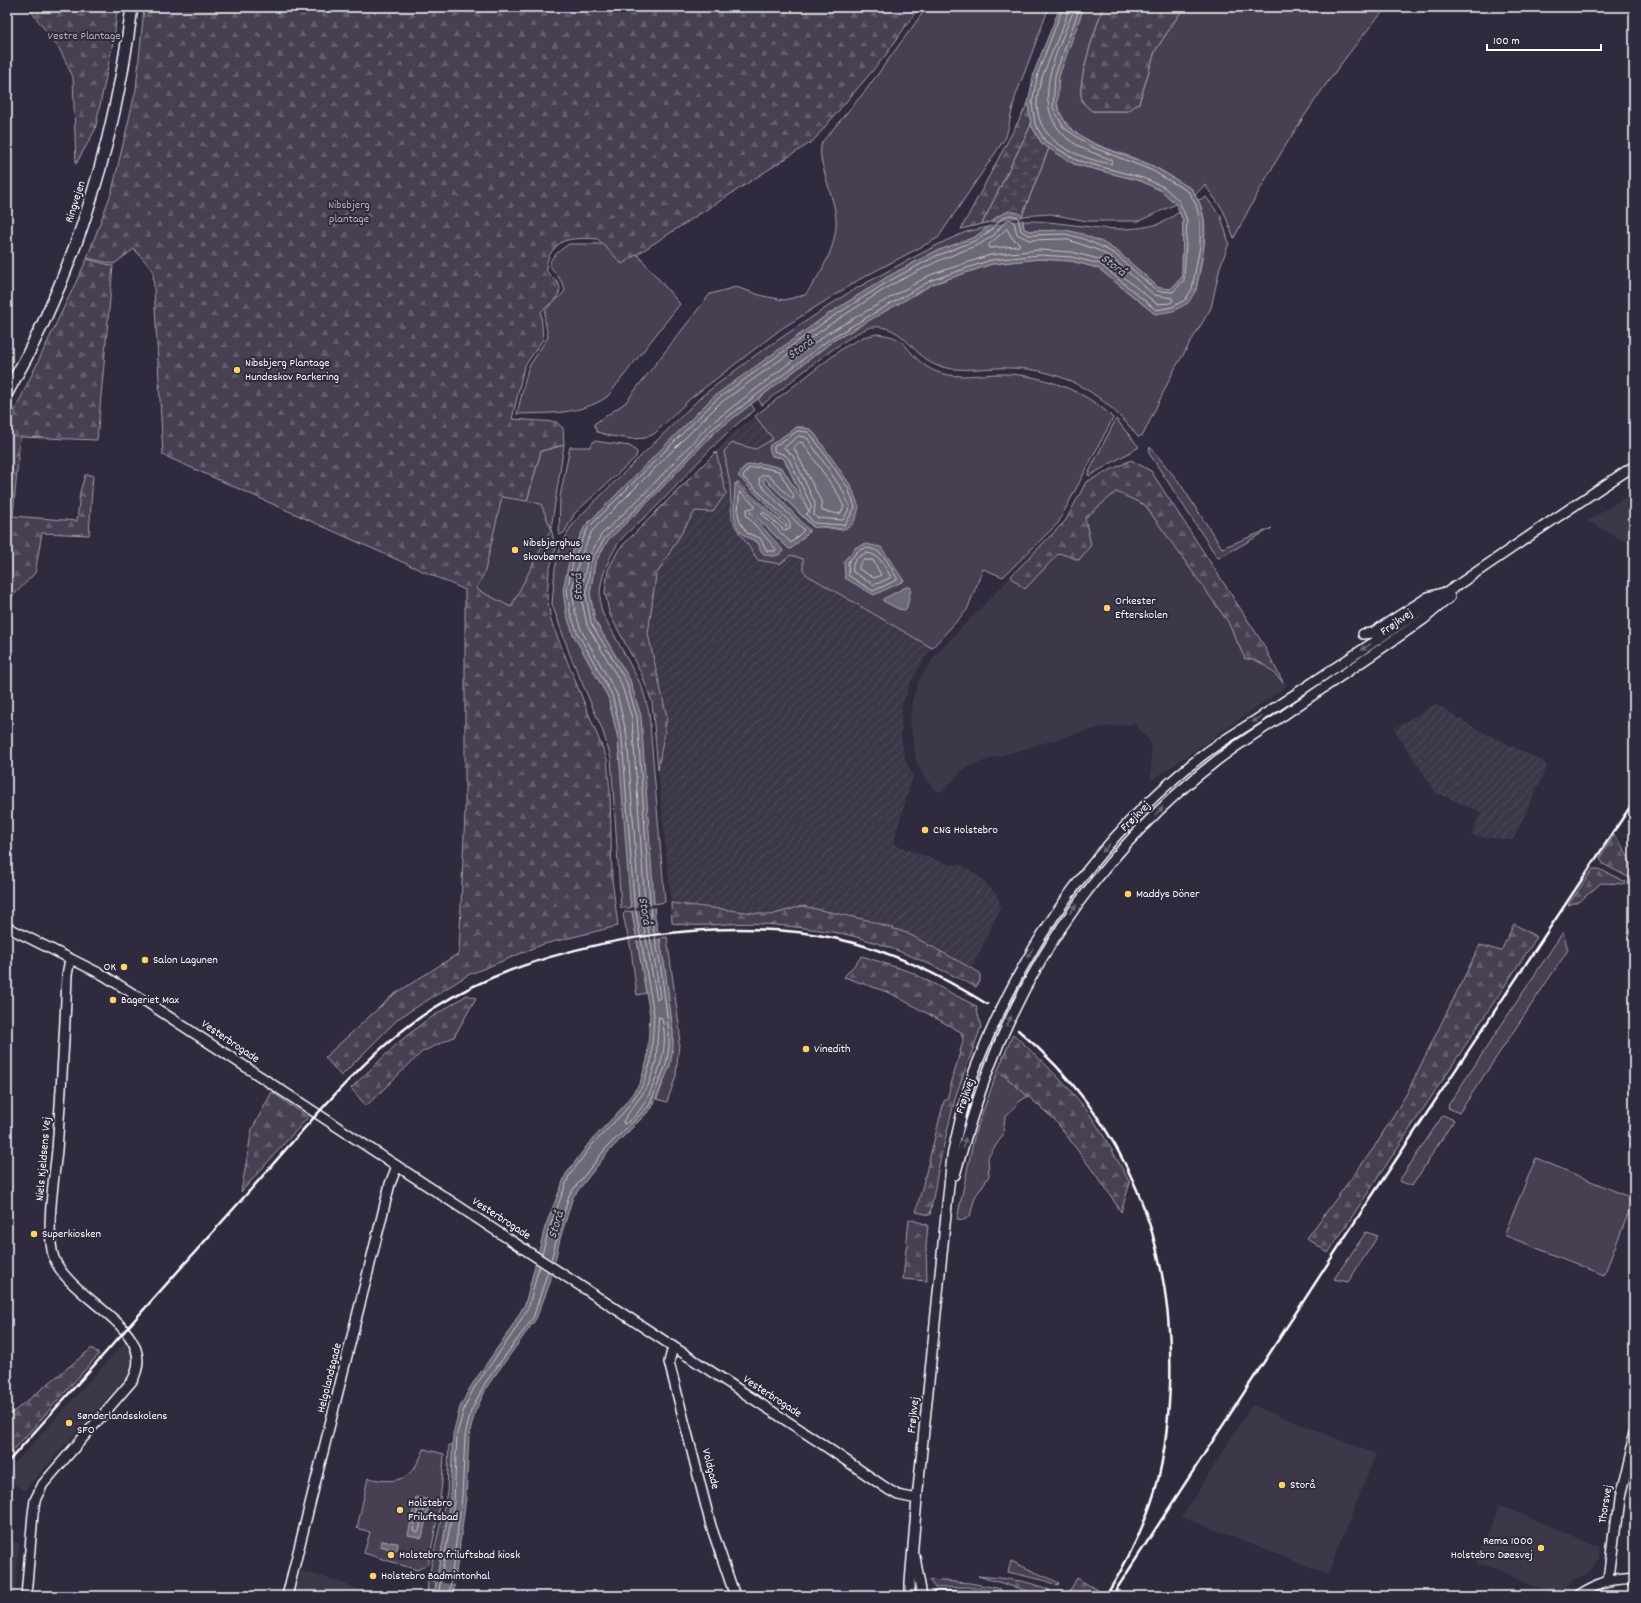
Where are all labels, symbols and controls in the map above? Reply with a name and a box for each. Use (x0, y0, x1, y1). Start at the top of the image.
scale bar (1487, 26, 1601, 52)
park label: Vestre Plantage (47, 28, 121, 45)
text: 100 m (1493, 33, 1520, 50)
street label: Ringvejen (61, 178, 91, 225)
park label: Nibsbjerg plantage (328, 197, 370, 228)
water label: Storå (1096, 250, 1130, 282)
water label: Storå (784, 333, 818, 365)
place label: Nibsbjerg Plantage Hundeskov Parkering (245, 355, 339, 386)
marker: Nibsbjerg Plantage Hundeskov Parkering (232, 365, 242, 375)
place label: Nibsbjerghus Skovbørnehave (523, 535, 591, 566)
marker: Nibsbjerghus Skovbørnehave (510, 545, 520, 555)
water label: Storå (569, 573, 589, 601)
place label: Orkester Efterskolen (1115, 593, 1168, 624)
marker: Orkester Efterskolen (1102, 603, 1112, 613)
street label: Frøjkvej (1377, 606, 1417, 640)
one-way arrow (1361, 643, 1371, 651)
one-way arrow (1252, 715, 1263, 723)
street label: Frøjkvej (1117, 798, 1155, 836)
one-way arrow (1154, 806, 1164, 816)
place label: CNG Holstebro (933, 822, 998, 839)
marker: CNG Holstebro (920, 825, 930, 835)
one-way arrow (1101, 843, 1110, 853)
place label: Maddys Döner (1136, 886, 1200, 903)
marker: Maddys Döner (1123, 889, 1133, 899)
water label: Storå (632, 896, 656, 927)
one-way arrow (1069, 903, 1077, 914)
one-way arrow (1026, 948, 1034, 958)
place label: Salon Lagunen (153, 952, 218, 969)
marker: Salon Lagunen (140, 955, 150, 965)
place label: OK (104, 959, 116, 976)
marker: OK (119, 962, 129, 972)
place label: Bageriet Max (121, 992, 180, 1009)
marker: Bageriet Max (108, 995, 118, 1005)
street label: Vesterbrogade (197, 1016, 263, 1068)
one-way arrow (1006, 1016, 1012, 1027)
place label: Vinedith (814, 1041, 851, 1058)
marker: Vinedith (801, 1044, 811, 1054)
street label: Frøjkvej (952, 1076, 980, 1116)
street label: Niels Kjeldsens Vej (32, 1116, 56, 1202)
one-way arrow (961, 1137, 967, 1149)
street label: Vesterbrogade (468, 1194, 534, 1244)
water label: Storå (544, 1209, 570, 1241)
place label: Superkiosken (42, 1226, 101, 1243)
marker: Superkiosken (29, 1229, 39, 1239)
street label: Helgolandsgade (313, 1341, 347, 1415)
street label: Vesterbrogade (739, 1372, 805, 1422)
street label: Frøjkvej (904, 1396, 924, 1434)
place label: Sønderlandsskolens SFO (77, 1408, 167, 1439)
marker: Sønderlandsskolens SFO (64, 1418, 74, 1428)
street label: Voldgade (697, 1447, 723, 1491)
place label: Storå (1290, 1477, 1316, 1494)
marker: Storå (1277, 1480, 1287, 1490)
street label: Thorsvej (1595, 1484, 1617, 1524)
place label: Holstebro Friluftsbad (408, 1495, 458, 1526)
marker: Holstebro Friluftsbad (395, 1505, 405, 1515)
place label: Rema 1000 Holstebro Døesvej (1451, 1533, 1533, 1564)
marker: Rema 1000 Holstebro Døesvej (1536, 1543, 1546, 1553)
place label: Holstebro friluftsbad kiosk (399, 1547, 520, 1564)
marker: Holstebro friluftsbad kiosk (386, 1550, 396, 1560)
place label: Holstebro Badmintonhal (381, 1568, 490, 1585)
marker: Holstebro Badmintonhal (368, 1571, 378, 1581)

